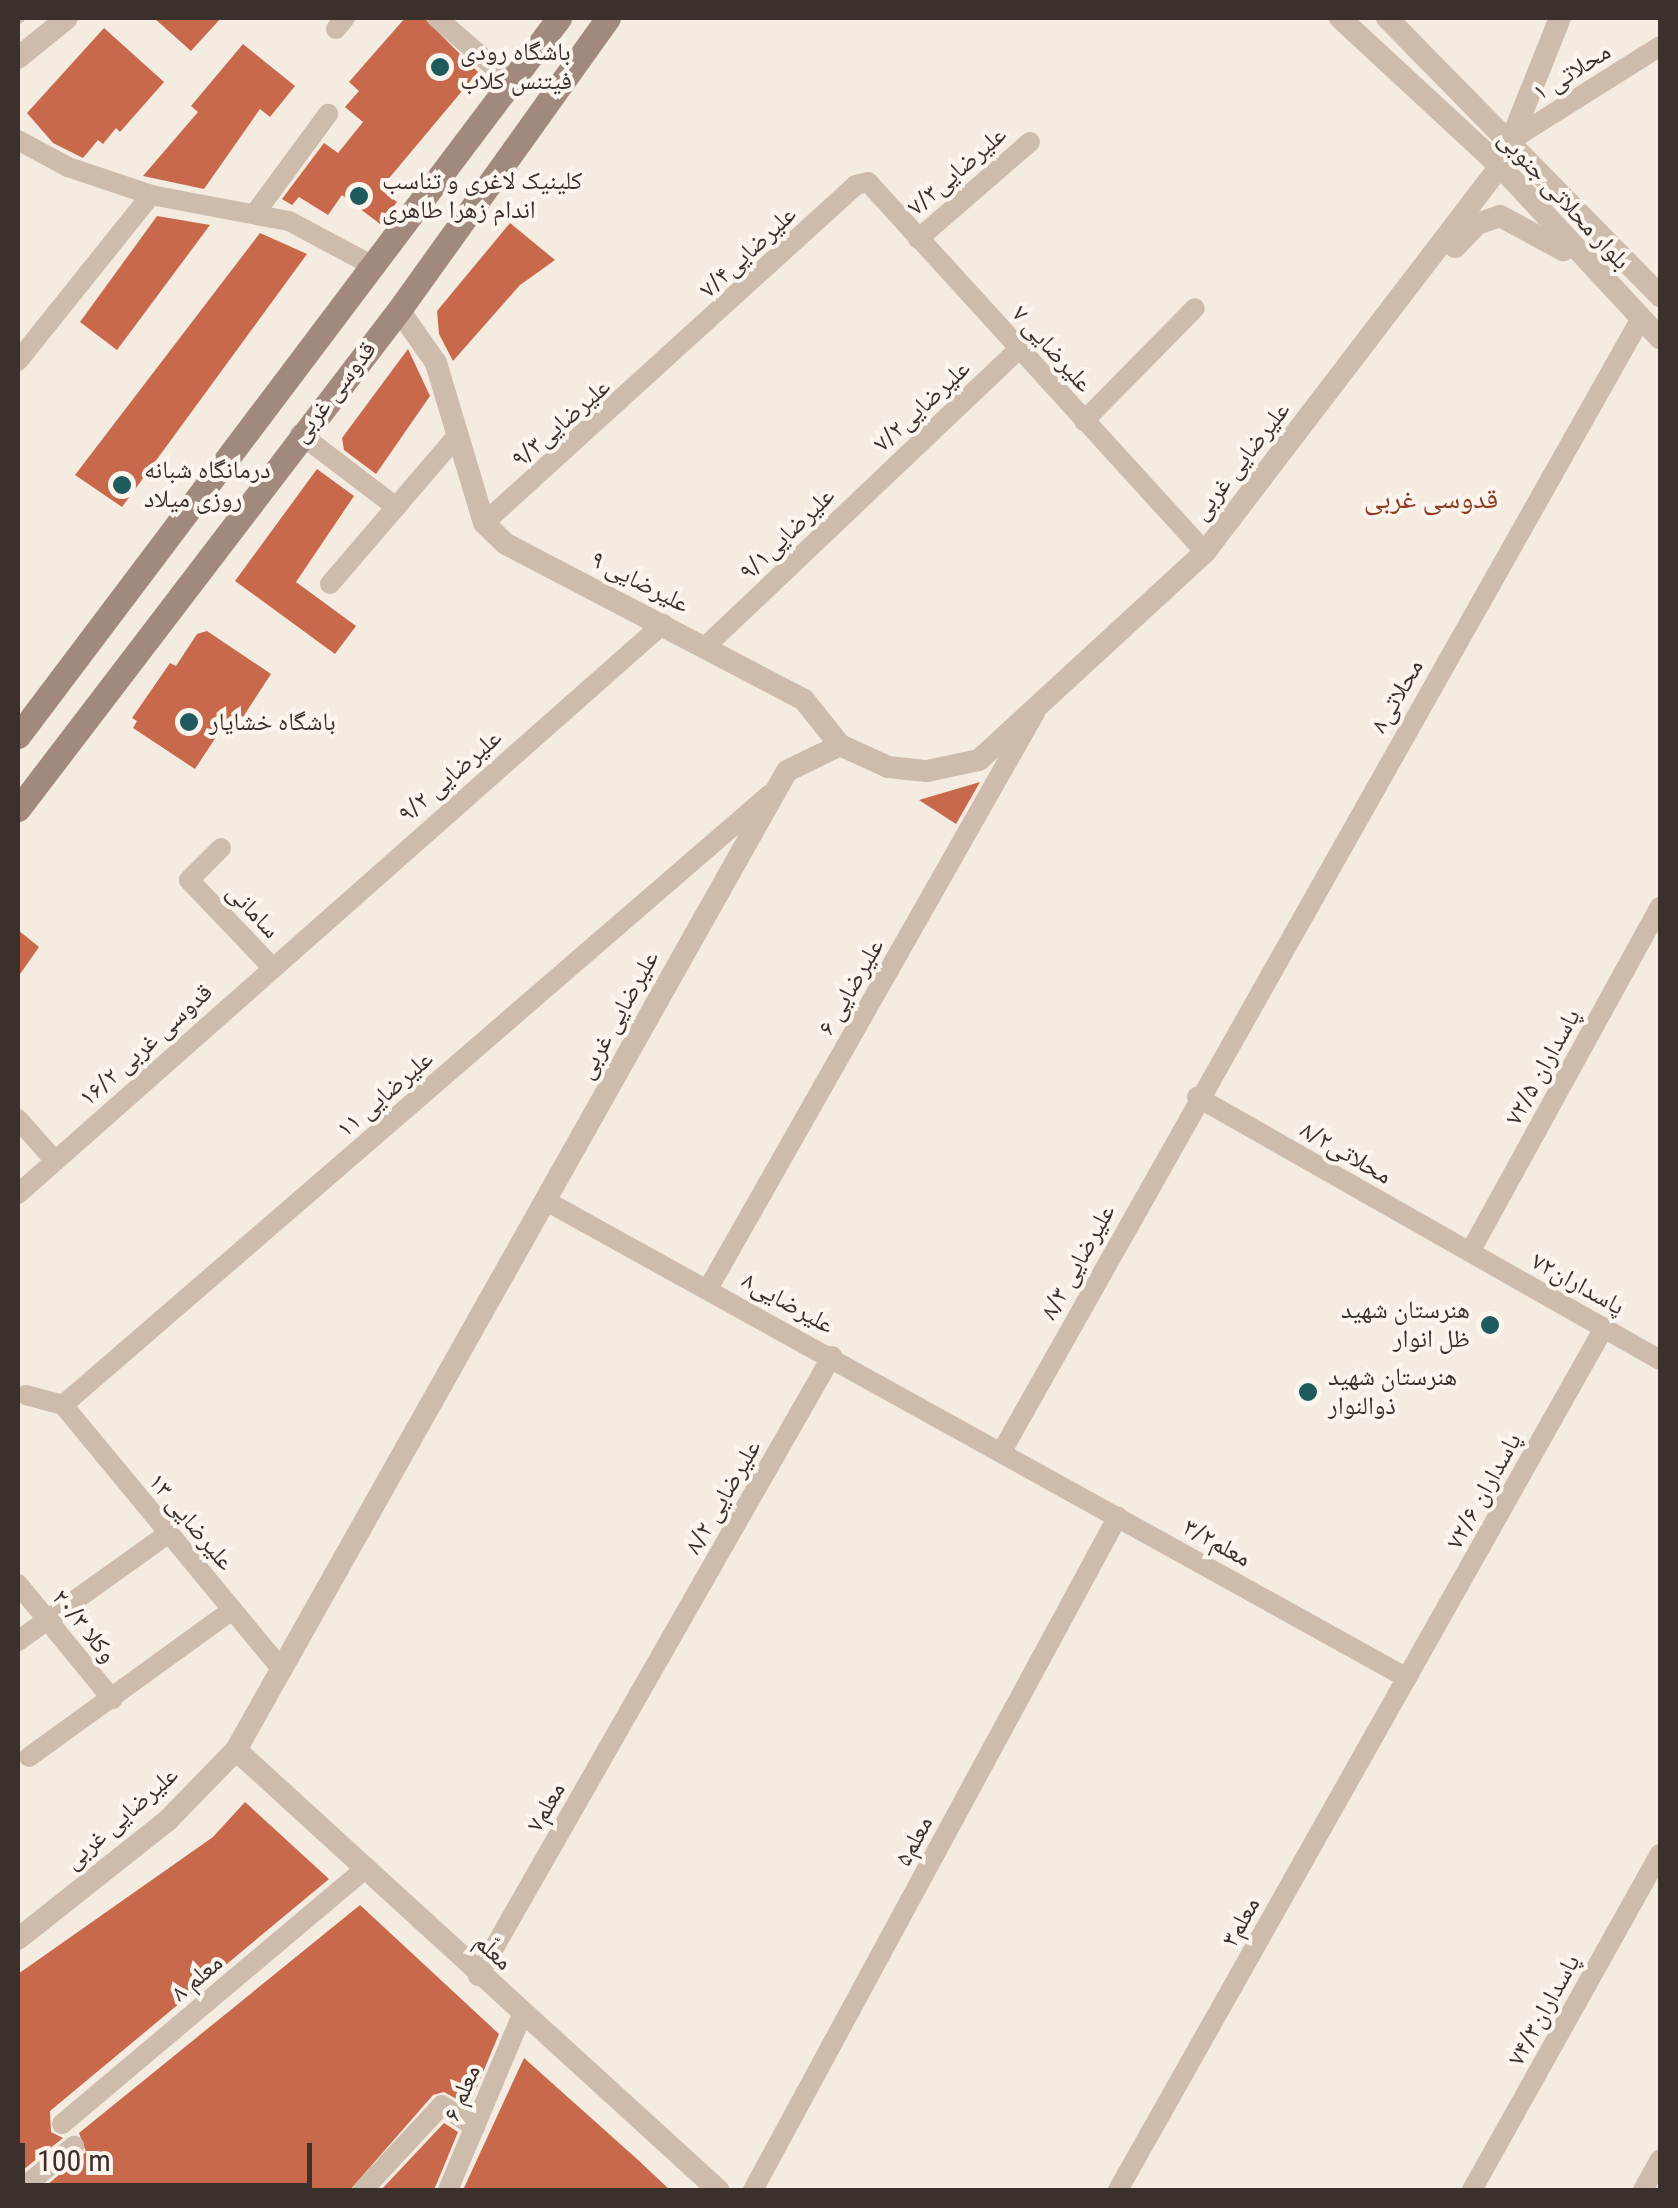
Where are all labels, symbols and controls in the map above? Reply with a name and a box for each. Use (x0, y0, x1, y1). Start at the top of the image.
street label: ۱ محلاتی (1528, 36, 1616, 108)
place label: باشگاه رودی فیتنس کلاب (460, 38, 572, 97)
marker: باشگاه رودی فیتنس کلاب (429, 56, 451, 78)
street label: علیرضایی۷/۳ (901, 120, 1013, 222)
street label: بلوار محلاتی جنوبی (1492, 124, 1636, 276)
place label: کلینیک لاغری و تناسب اندام زهرا طاهری (382, 167, 582, 226)
marker: کلینیک لاغری و تناسب اندام زهرا طاهری (346, 183, 372, 209)
street label: علیرضایی۷/۴ (693, 200, 803, 304)
street label: ۷ علیرضایی (1005, 299, 1099, 399)
street label: قدوسی غربی (285, 335, 383, 449)
street label: علیرضایی۷/۲ (867, 354, 977, 458)
street label: علیرضایی۹/۳ (505, 372, 617, 474)
street label: علیرضایی غربی (1185, 396, 1297, 526)
place label: درمانگاه شبانه روزی میلاد (144, 456, 271, 515)
marker: درمانگاه شبانه روزی میلاد (109, 472, 135, 498)
street label: علیرضایی۹/۱ (733, 481, 841, 587)
district label: قدوسی غربی (1364, 482, 1498, 516)
street label: ۹ علیرضایی (586, 544, 694, 620)
street label: محلاتی۸ (1364, 654, 1430, 738)
place label: باشگاه خشایار (209, 707, 336, 737)
marker: باشگاه خشایار (178, 711, 200, 733)
street label: ۹/۲ علیرضایی (392, 723, 508, 829)
street label: سامانی (220, 877, 286, 945)
street label: ۶ علیرضایی (811, 933, 891, 1041)
street label: علیرضایی غربی (570, 946, 666, 1084)
street label: ۱۶/۲ قدوسی غربی (73, 977, 219, 1113)
street label: ۷۲/۵ پاسداران (1499, 1004, 1587, 1130)
street label: ۱۱ علیرضایی (331, 1044, 439, 1144)
street label: محلاتی۸/۲ (1295, 1115, 1397, 1191)
street label: ۸/۳ علیرضایی (1034, 1199, 1122, 1325)
street label: پاسداران۷۲ (1526, 1246, 1630, 1322)
street label: علیرضایی۸ (737, 1265, 839, 1341)
place label: هنرستان شهید ظل انوار (1341, 1296, 1470, 1355)
marker: هنرستان شهید ظل انوار (1479, 1314, 1501, 1336)
place label: هنرستان شهید ذوالنوار (1328, 1363, 1457, 1422)
marker: هنرستان شهید ذوالنوار (1297, 1381, 1319, 1403)
street label: ۷۲/۶ پاسداران (1440, 1428, 1528, 1554)
street label: علیرضایی ۸/۲ (678, 1434, 768, 1560)
street label: ۱۳ علیرضایی (142, 1467, 240, 1577)
street label: معلم۳/۲ (1178, 1512, 1256, 1574)
street label: وکلا ۲۰/۳ (45, 1583, 123, 1669)
street label: علیرضایی غربی (58, 1760, 184, 1876)
street label: معلم۷ (520, 1777, 572, 1837)
street label: معلم۵ (888, 1811, 940, 1871)
street label: معلم۳ (1215, 1892, 1267, 1952)
street label: معلّم (468, 1927, 518, 1977)
street label: ۸ معلم (165, 1948, 229, 2008)
street label: پاسداران۷۴/۳ (1501, 1949, 1587, 2071)
street label: ۶ معلم (437, 2060, 487, 2126)
scale bar (25, 2123, 318, 2185)
text: 100 m (37, 2143, 111, 2178)

